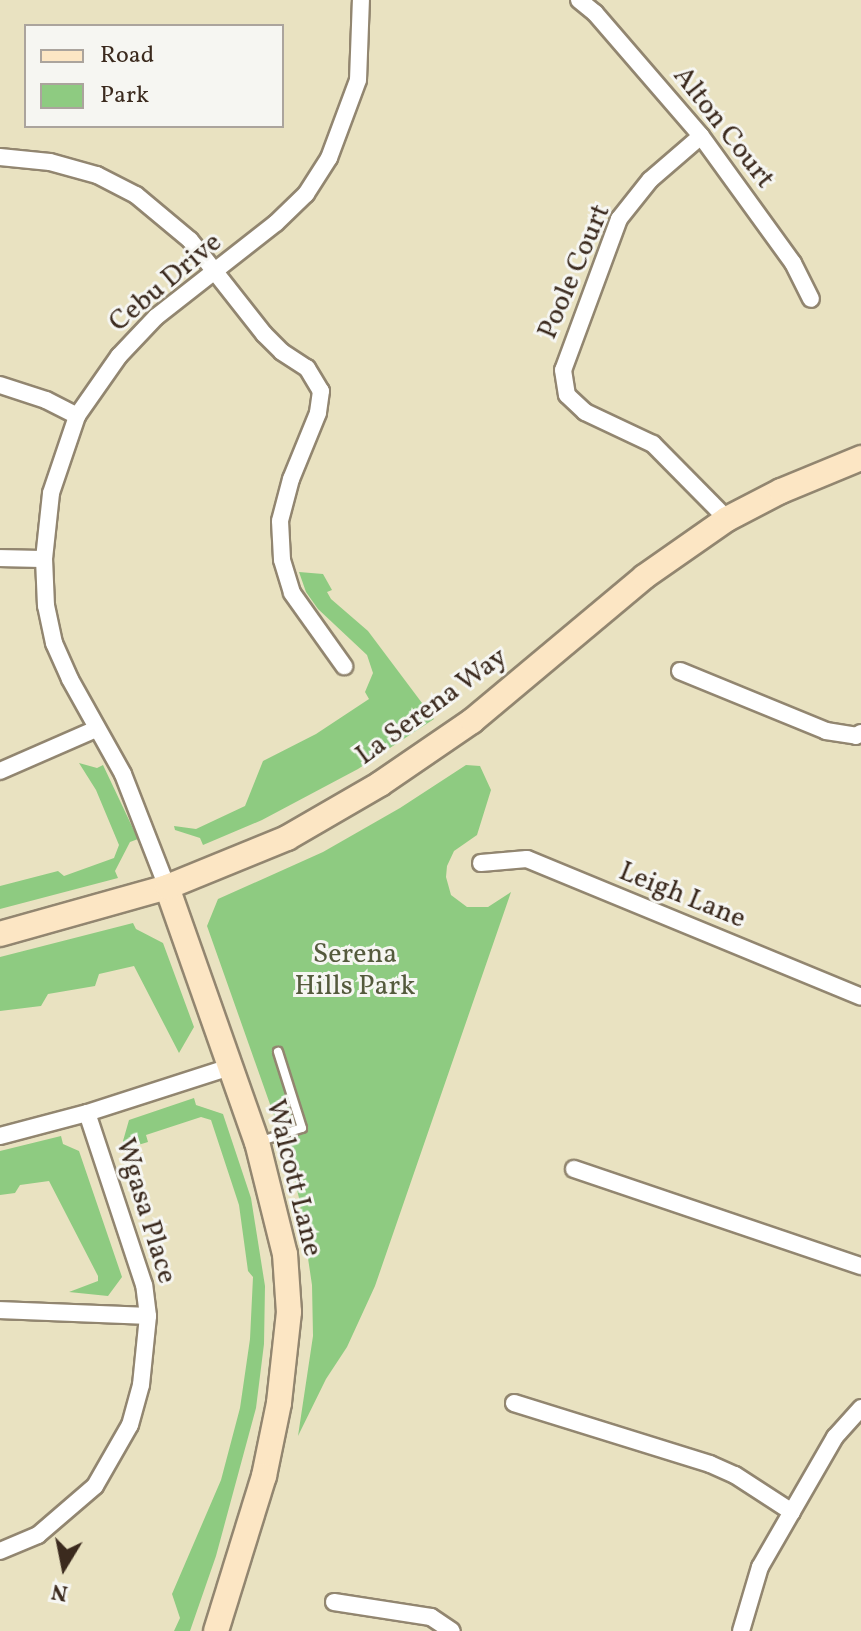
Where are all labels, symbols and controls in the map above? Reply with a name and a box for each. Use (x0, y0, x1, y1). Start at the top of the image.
legend (24, 24, 284, 128)
text: Road (100, 39, 154, 73)
street label: Alton Court (665, 60, 781, 196)
text: Park (100, 79, 149, 113)
street label: Poole Court (532, 200, 618, 344)
street label: Cebu Drive (103, 226, 229, 340)
street label: La Serena Way (349, 641, 515, 773)
street label: Leigh Lane (614, 855, 750, 937)
park label: Serena Hills Park (294, 938, 416, 1004)
street label: Walcott Lane (257, 1096, 329, 1260)
street label: Wgasa Place (107, 1134, 183, 1288)
north arrow (24, 1527, 104, 1607)
text: N (49, 1574, 70, 1608)

